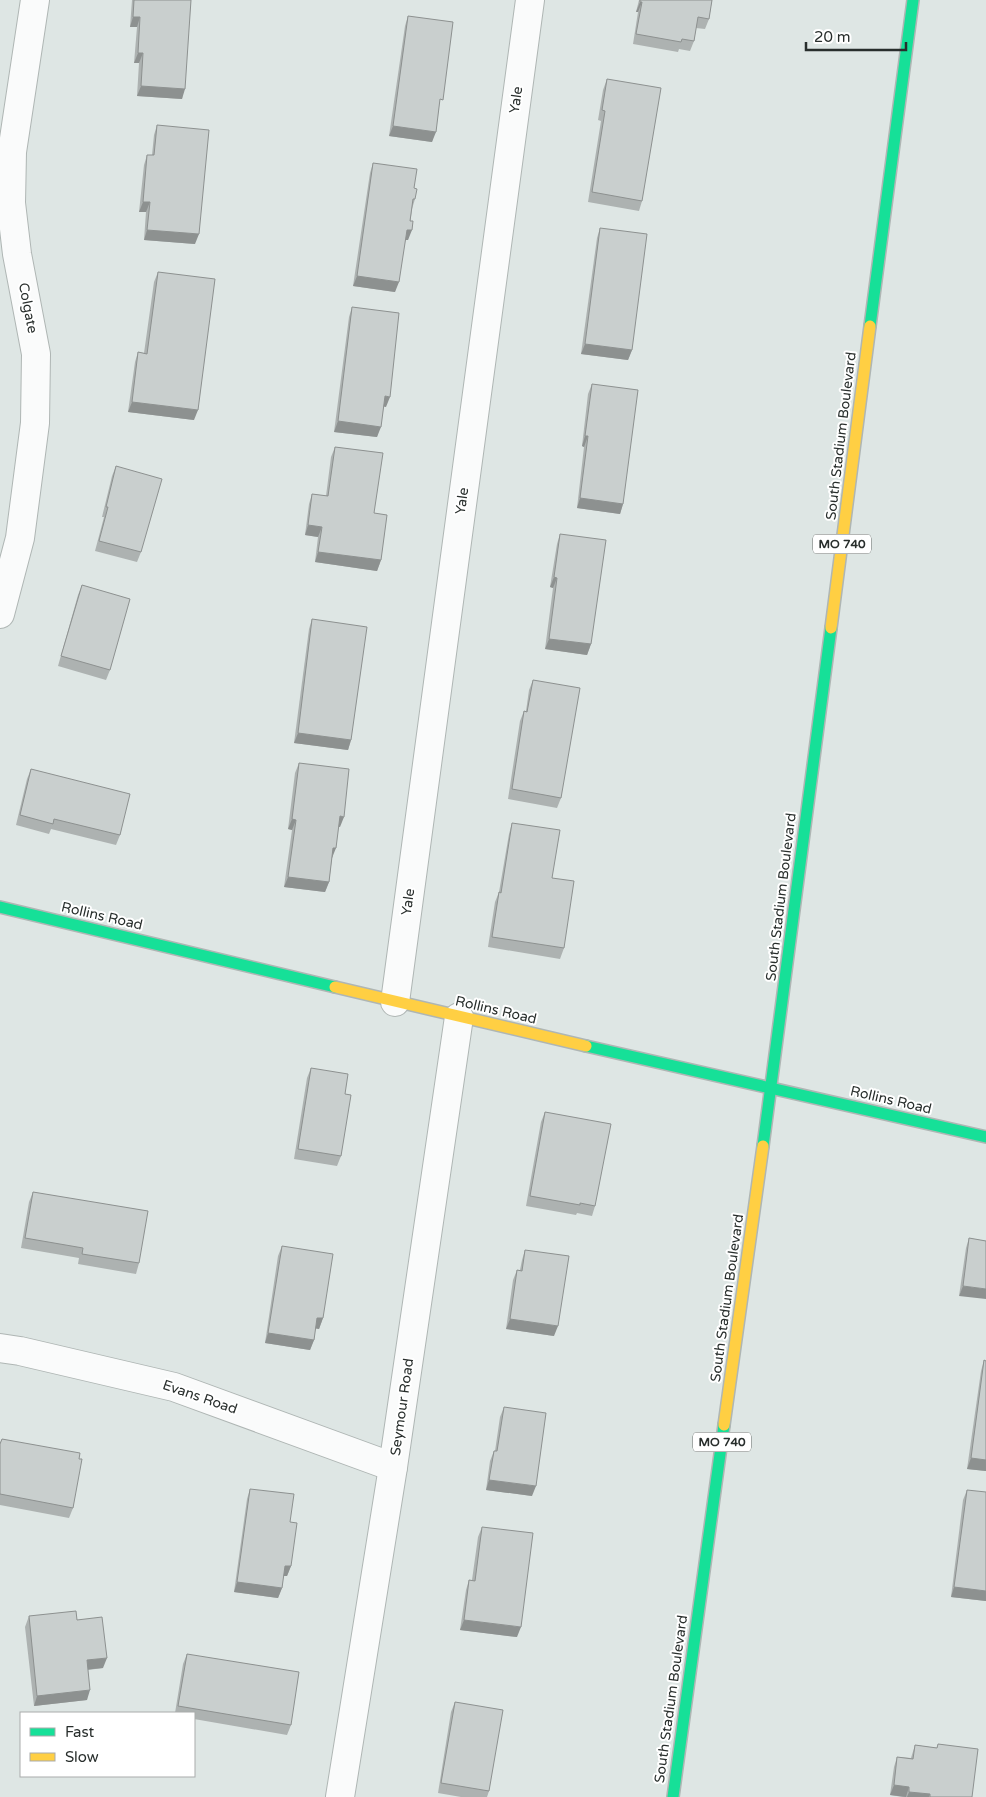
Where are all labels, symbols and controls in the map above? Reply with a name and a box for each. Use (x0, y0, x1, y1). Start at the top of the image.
scale bar (806, 20, 906, 52)
text: 20 m (814, 28, 851, 46)
street label: Yale (506, 85, 526, 115)
street label: Colgate (15, 281, 41, 335)
street label: South Stadium Boulevard (822, 351, 860, 521)
street label: Yale (452, 486, 472, 516)
road number: MO 740 (813, 534, 871, 554)
street label: South Stadium Boulevard (762, 812, 800, 982)
street label: Yale (398, 887, 418, 917)
street label: Rollins Road (60, 898, 144, 934)
street label: Rollins Road (454, 992, 538, 1028)
street label: Rollins Road (849, 1082, 933, 1118)
street label: South Stadium Boulevard (707, 1213, 747, 1383)
street label: Seymour Road (387, 1357, 417, 1457)
street label: Evans Road (160, 1376, 240, 1418)
road number: MO 740 (693, 1432, 751, 1451)
street label: South Stadium Boulevard (651, 1614, 691, 1784)
legend (20, 1712, 195, 1777)
text: Fast (65, 1723, 95, 1741)
text: Slow (65, 1748, 99, 1766)

